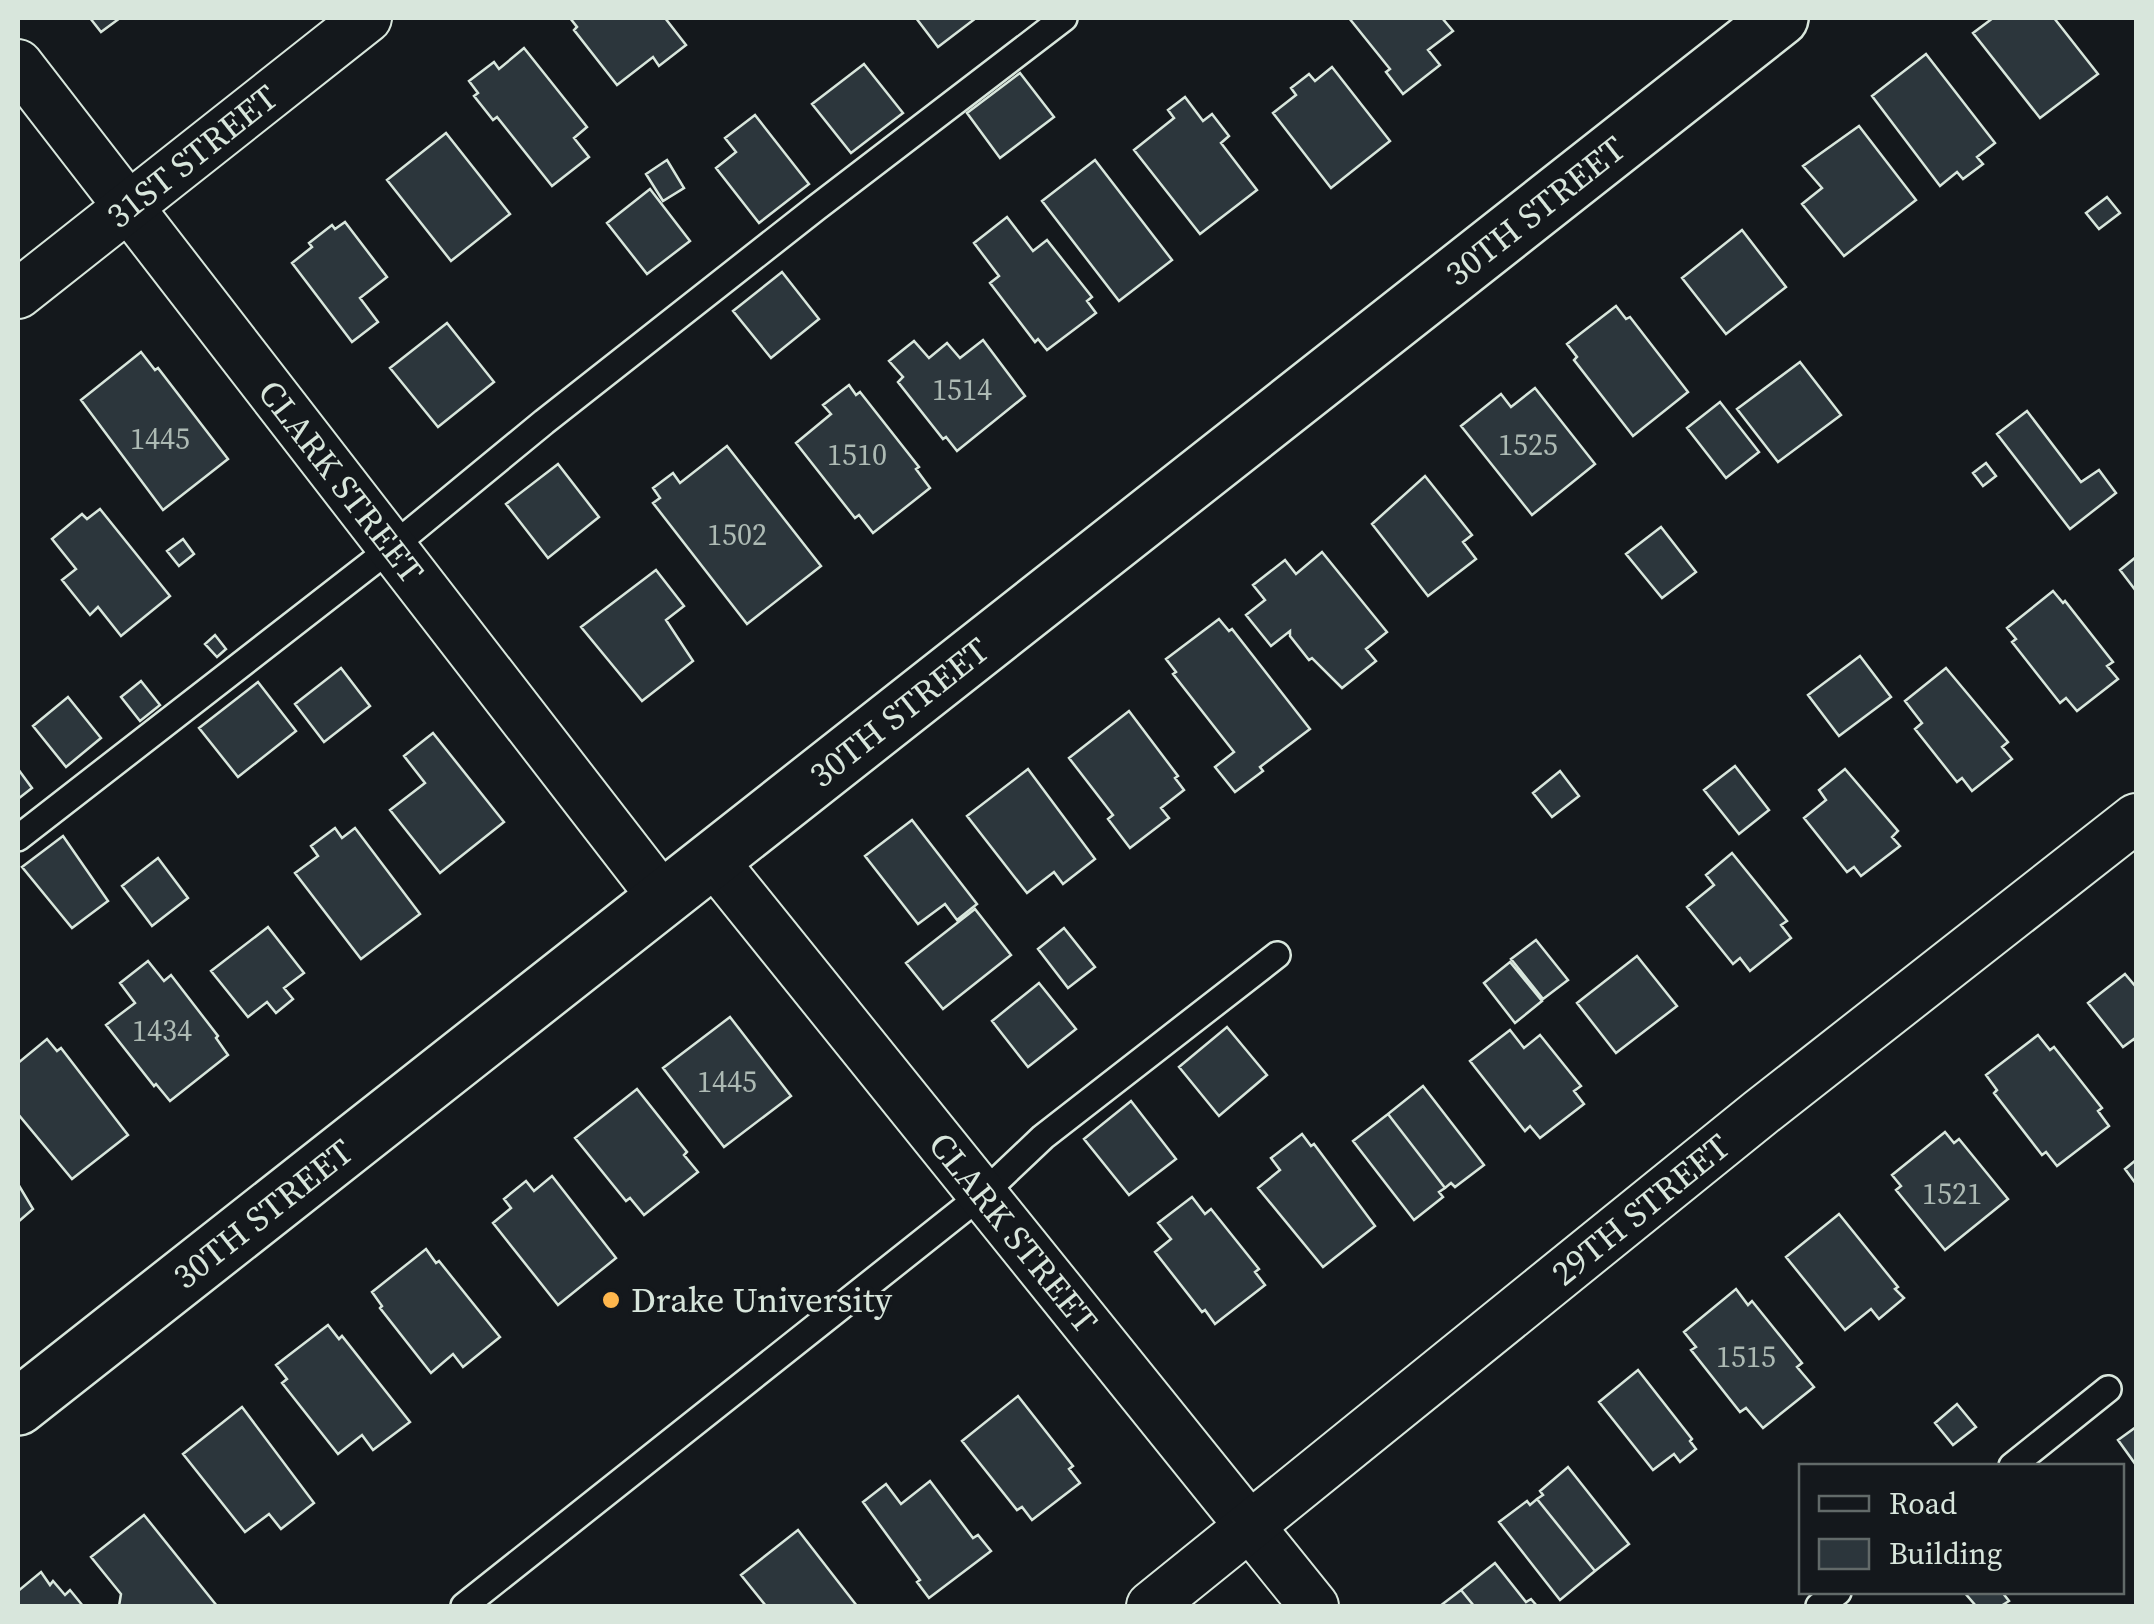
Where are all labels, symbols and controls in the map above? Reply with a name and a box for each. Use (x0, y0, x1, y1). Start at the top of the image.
street label: 31ST STREET (96, 74, 288, 239)
street label: 30TH STREET (1435, 125, 1635, 297)
house number: 1514 (932, 369, 992, 410)
street label: CLARK STREET (247, 370, 435, 593)
house number: 1445 (130, 418, 190, 459)
house number: 1525 (1498, 424, 1558, 465)
house number: 1510 (827, 434, 887, 475)
house number: 1502 (707, 514, 767, 555)
street label: 30TH STREET (799, 626, 999, 798)
house number: 1434 (132, 1010, 192, 1051)
house number: 1445 (697, 1061, 757, 1102)
street label: CLARK STREET (918, 1122, 1109, 1343)
street label: 29TH STREET (1541, 1123, 1740, 1296)
street label: 30TH STREET (163, 1128, 363, 1300)
house number: 1521 (1922, 1173, 1982, 1214)
place label: Drake University (631, 1276, 892, 1324)
marker: Drake University (600, 1289, 622, 1311)
house number: 1515 (1716, 1336, 1776, 1377)
legend (1799, 1464, 2124, 1594)
text: Road (1889, 1483, 1957, 1524)
text: Building (1889, 1533, 2002, 1574)

